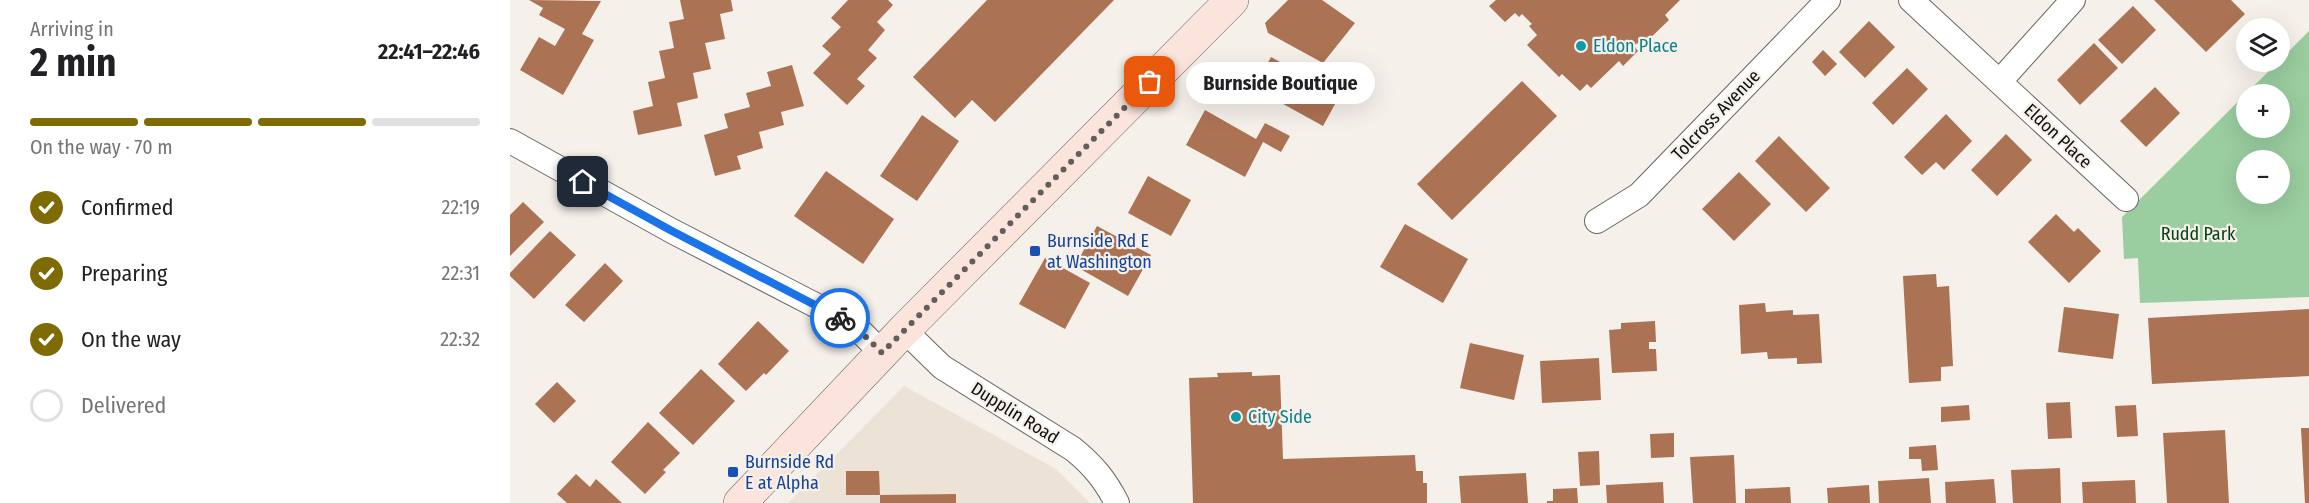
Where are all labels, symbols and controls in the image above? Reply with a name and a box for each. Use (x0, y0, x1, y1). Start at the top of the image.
text: Arriving in (30, 17, 114, 41)
map controls (2236, 18, 2290, 204)
button: layers (2236, 18, 2290, 72)
place label: Eldon Place (1593, 35, 1678, 57)
text: 22:41–22:46 (378, 38, 480, 65)
marker: Eldon Place (1574, 39, 1588, 53)
text: 2 min (30, 40, 116, 86)
pin (1124, 56, 1175, 107)
callout: Burnside Boutique (1186, 61, 1375, 103)
icon: bag (1133, 65, 1166, 98)
street label: Tolcross Avenue (1667, 65, 1765, 165)
text: Burnside Boutique (1203, 71, 1358, 95)
button: + (2236, 84, 2290, 138)
street label: Eldon Place (2019, 99, 2097, 173)
text: On the way · 70 m (30, 135, 173, 159)
button: − (2236, 150, 2290, 204)
pin (557, 156, 608, 207)
icon: home (566, 165, 599, 198)
icon: check (30, 191, 63, 224)
text: Confirmed (81, 194, 174, 221)
text: 22:19 (441, 195, 480, 219)
park label: Rudd Park (2161, 223, 2236, 245)
place label: Burnside Rd E at Washington (1047, 230, 1152, 273)
marker: Burnside Rd E at Washington (1028, 244, 1042, 258)
icon: check (30, 257, 63, 290)
text: Preparing (81, 260, 167, 287)
text: 22:31 (442, 261, 480, 285)
courier (810, 288, 870, 348)
icon: bike (824, 302, 857, 335)
icon: check (30, 323, 63, 356)
text: On the way (81, 326, 181, 353)
text: 22:32 (440, 327, 480, 351)
street label: Dupplin Road (967, 377, 1063, 449)
text: Delivered (81, 392, 166, 419)
place label: City Side (1248, 406, 1312, 428)
marker: City Side (1229, 410, 1243, 424)
place label: Burnside Rd E at Alpha (745, 451, 834, 494)
marker: Burnside Rd E at Alpha (726, 465, 740, 479)

